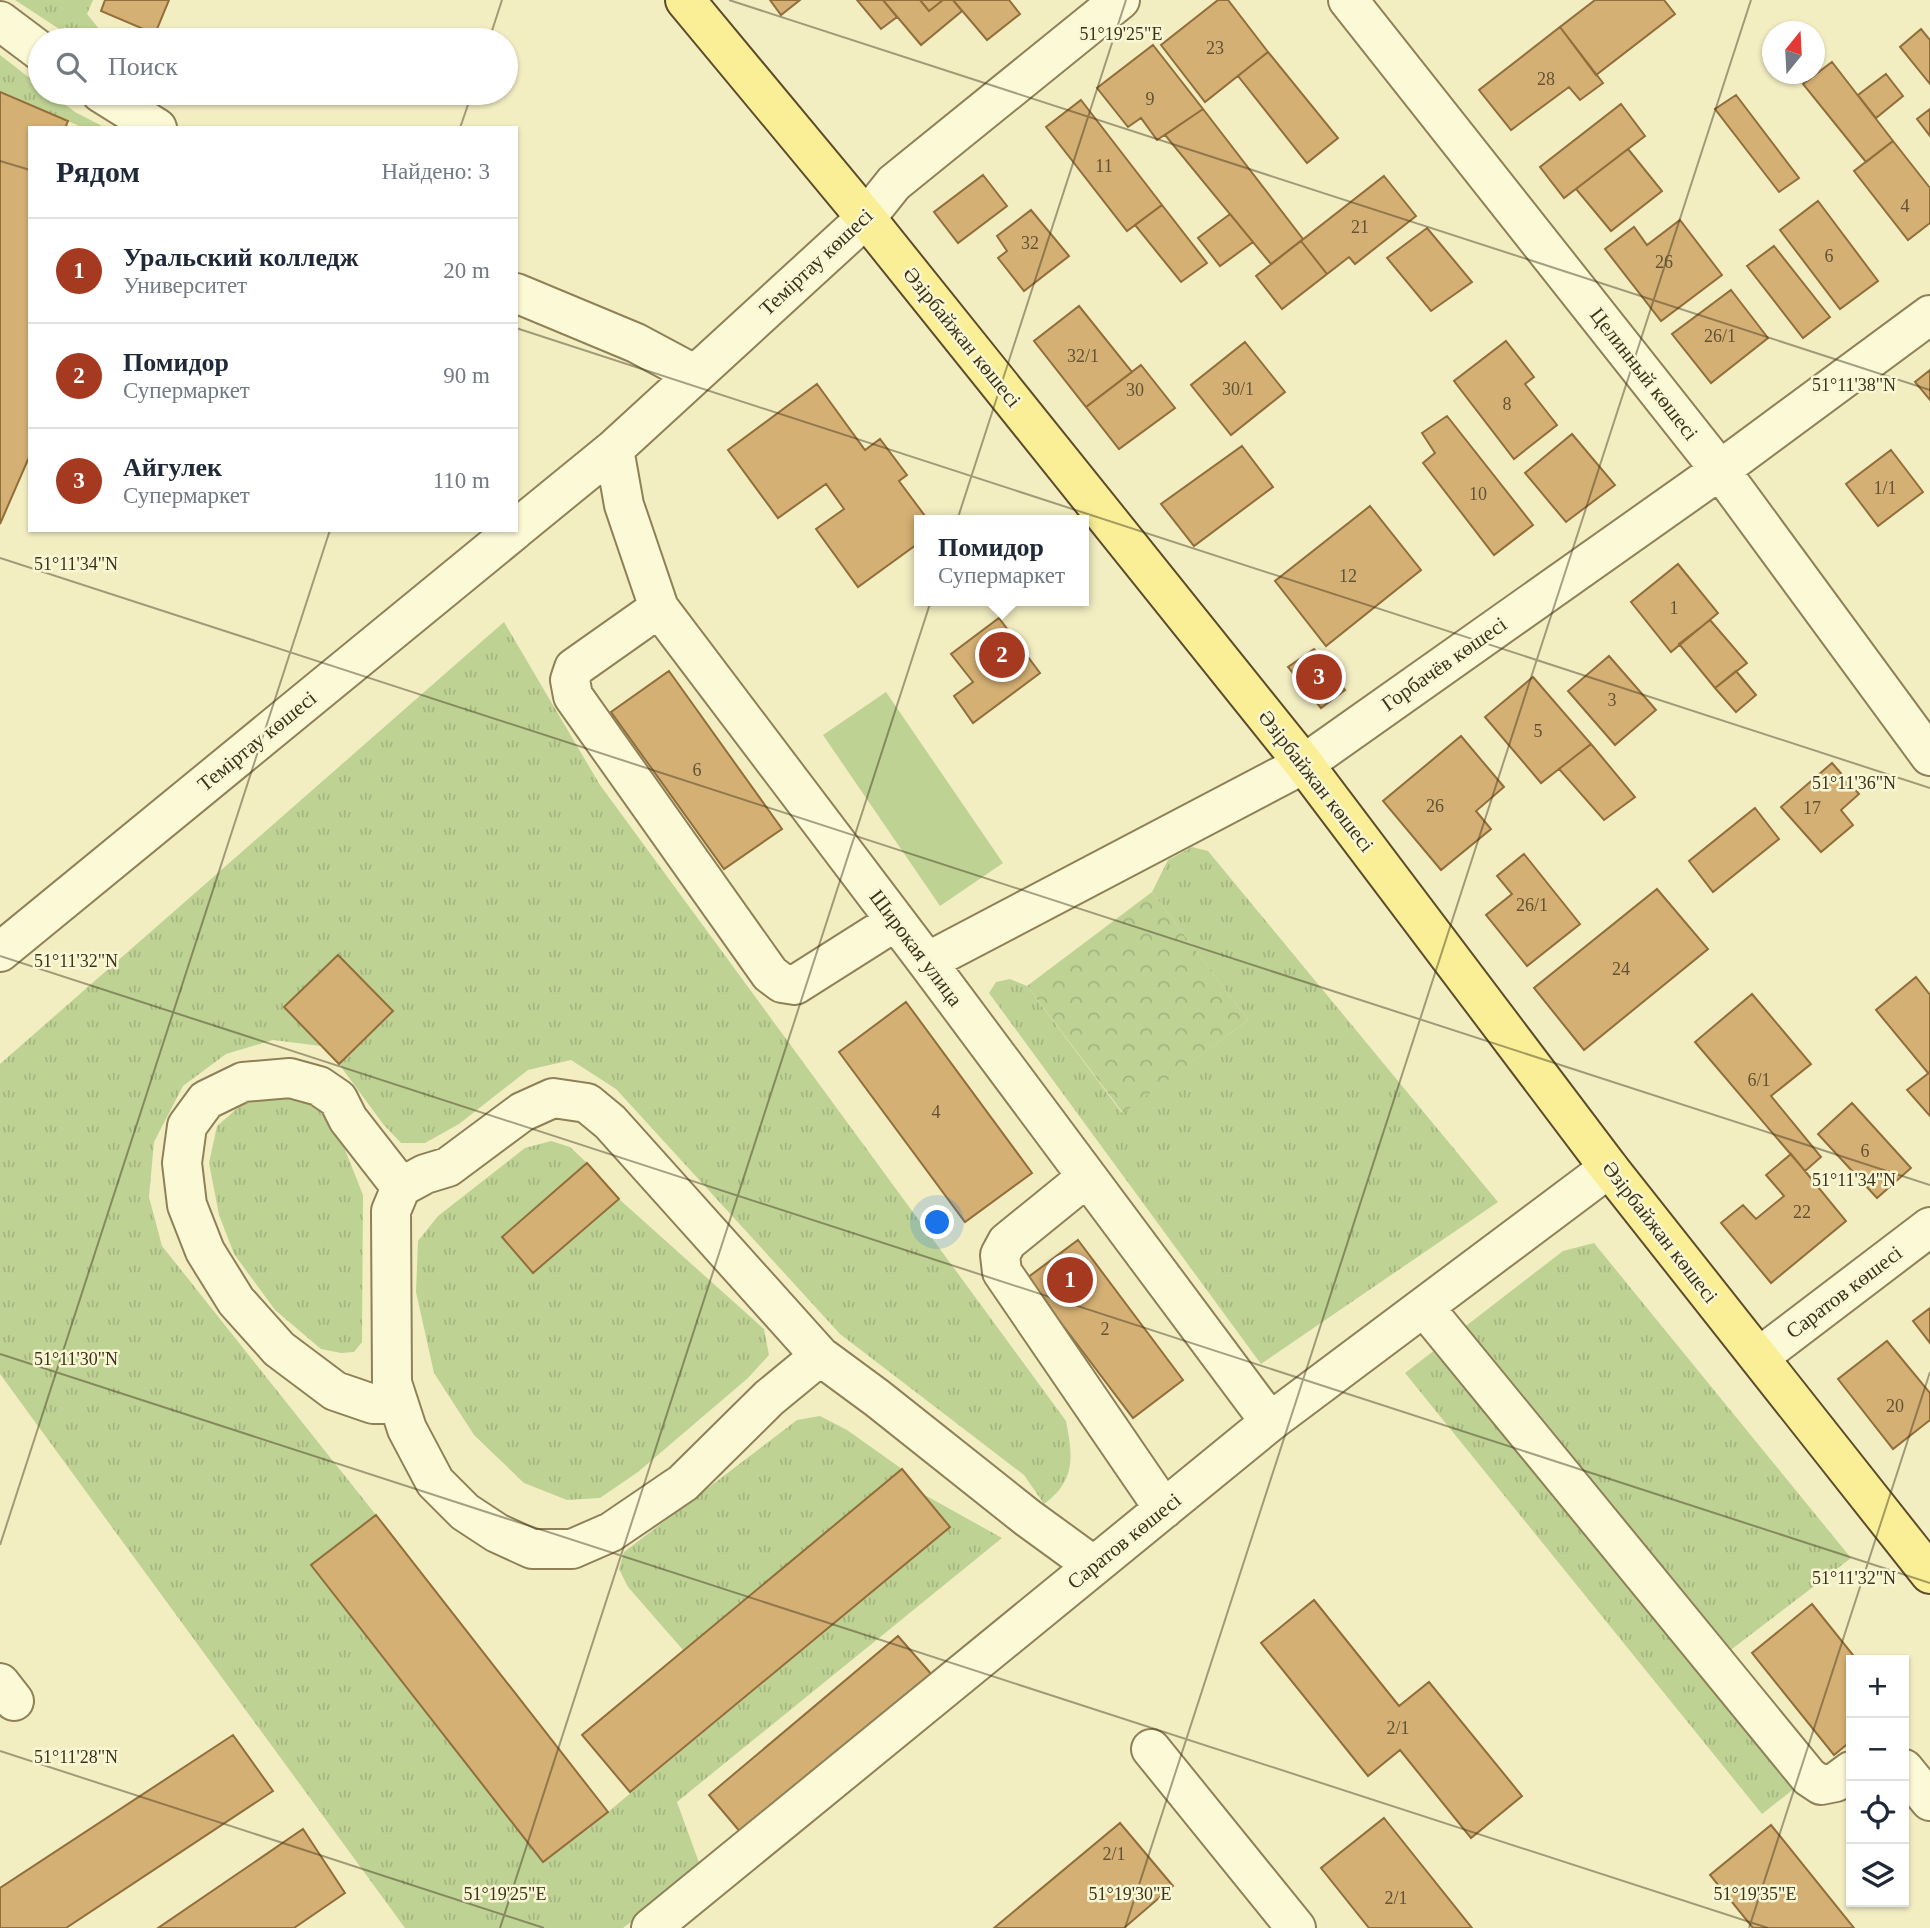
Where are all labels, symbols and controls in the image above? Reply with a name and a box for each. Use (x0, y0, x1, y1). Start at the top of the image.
north arrow (1762, 21, 1825, 84)
text: 51°19'25"E (1080, 24, 1162, 44)
search box (28, 28, 518, 105)
house number: 23 (1206, 38, 1224, 58)
icon: search (52, 48, 90, 86)
text: Поиск (108, 52, 178, 81)
house number: 28 (1537, 69, 1555, 89)
house number: 9 (1146, 89, 1155, 109)
text: Рядом (56, 155, 140, 188)
house number: 11 (1095, 156, 1113, 176)
text: Найдено: 3 (382, 159, 490, 184)
house number: 4 (1901, 196, 1910, 216)
street label: Теміртау көшесі (754, 203, 878, 321)
house number: 21 (1351, 217, 1369, 237)
house number: 32 (1021, 233, 1039, 253)
text: Уральский колледж (123, 243, 359, 272)
house number: 6 (1825, 246, 1834, 266)
house number: 26 (1655, 252, 1673, 272)
text: 1 (73, 258, 85, 283)
text: 20 m (443, 258, 490, 283)
street label: Әзірбайжан көшесі (898, 262, 1026, 412)
text: Университет (123, 273, 247, 298)
street label: Целинный көшесі (1585, 303, 1703, 445)
house number: 26/1 (1704, 326, 1736, 346)
house number: 32/1 (1067, 346, 1099, 366)
text: Помидор (123, 348, 229, 377)
text: 2 (73, 363, 85, 388)
text: 90 m (443, 363, 490, 388)
text: 51°11'38"N (1812, 375, 1896, 395)
text: Супермаркет (123, 378, 250, 403)
house number: 30/1 (1222, 379, 1254, 399)
house number: 30 (1126, 380, 1144, 400)
house number: 8 (1503, 394, 1512, 414)
text: Айгулек (123, 453, 222, 482)
text: 3 (73, 468, 85, 493)
text: 110 m (433, 468, 490, 493)
house number: 1/1 (1873, 478, 1897, 498)
text: Супермаркет (123, 483, 250, 508)
house number: 10 (1469, 484, 1487, 504)
popup (914, 515, 1089, 606)
text: Помидор (938, 533, 1044, 562)
text: 51°11'34"N (34, 554, 118, 574)
text: Супермаркет (938, 563, 1065, 588)
house number: 12 (1339, 566, 1357, 586)
house number: 1 (1670, 598, 1679, 618)
street label: Горбачёв көшесі (1377, 612, 1511, 716)
pin: 2 (979, 629, 1025, 681)
pin: 3 (1296, 651, 1342, 703)
street label: Теміртау көшесі (193, 686, 321, 796)
house number: 3 (1608, 690, 1617, 710)
street label: Әзірбайжан көшесі (1253, 705, 1379, 857)
house number: 5 (1534, 721, 1543, 741)
house number: 6 (693, 760, 702, 780)
text: 51°11'36"N (1812, 773, 1896, 793)
house number: 26 (1426, 796, 1444, 816)
house number: 17 (1803, 798, 1821, 818)
street label: Широкая улица (864, 885, 968, 1011)
house number: 26/1 (1516, 895, 1548, 915)
text: 51°11'32"N (34, 951, 118, 971)
house number: 24 (1612, 959, 1630, 979)
house number: 6/1 (1747, 1070, 1771, 1090)
house number: 4 (932, 1102, 941, 1122)
house number: 6 (1861, 1141, 1870, 1161)
street label: Әзірбайжан көшесі (1597, 1156, 1723, 1308)
text: 51°11'34"N (1812, 1170, 1896, 1190)
house number: 22 (1793, 1202, 1811, 1222)
your location (920, 1205, 954, 1239)
street label: Саратов көшесі (1781, 1240, 1907, 1343)
pin: 1 (1047, 1254, 1093, 1306)
house number: 2 (1101, 1319, 1110, 1339)
text: 51°11'30"N (34, 1349, 118, 1369)
house number: 20 (1886, 1396, 1904, 1416)
street label: Саратов көшесі (1062, 1488, 1186, 1594)
text: 51°11'32"N (1812, 1568, 1896, 1588)
map controls (1846, 1655, 1909, 1907)
button: + (1846, 1655, 1909, 1718)
house number: 2/1 (1386, 1718, 1410, 1738)
button: − (1846, 1718, 1909, 1781)
text: 51°11'28"N (34, 1747, 118, 1767)
button: locate (1846, 1781, 1909, 1844)
house number: 2/1 (1102, 1844, 1126, 1864)
button: layers (1846, 1844, 1909, 1907)
text: 51°19'25"E (464, 1884, 546, 1904)
text: 51°19'30"E (1089, 1884, 1171, 1904)
text: 51°19'35"E (1714, 1884, 1796, 1904)
house number: 2/1 (1384, 1888, 1408, 1908)

